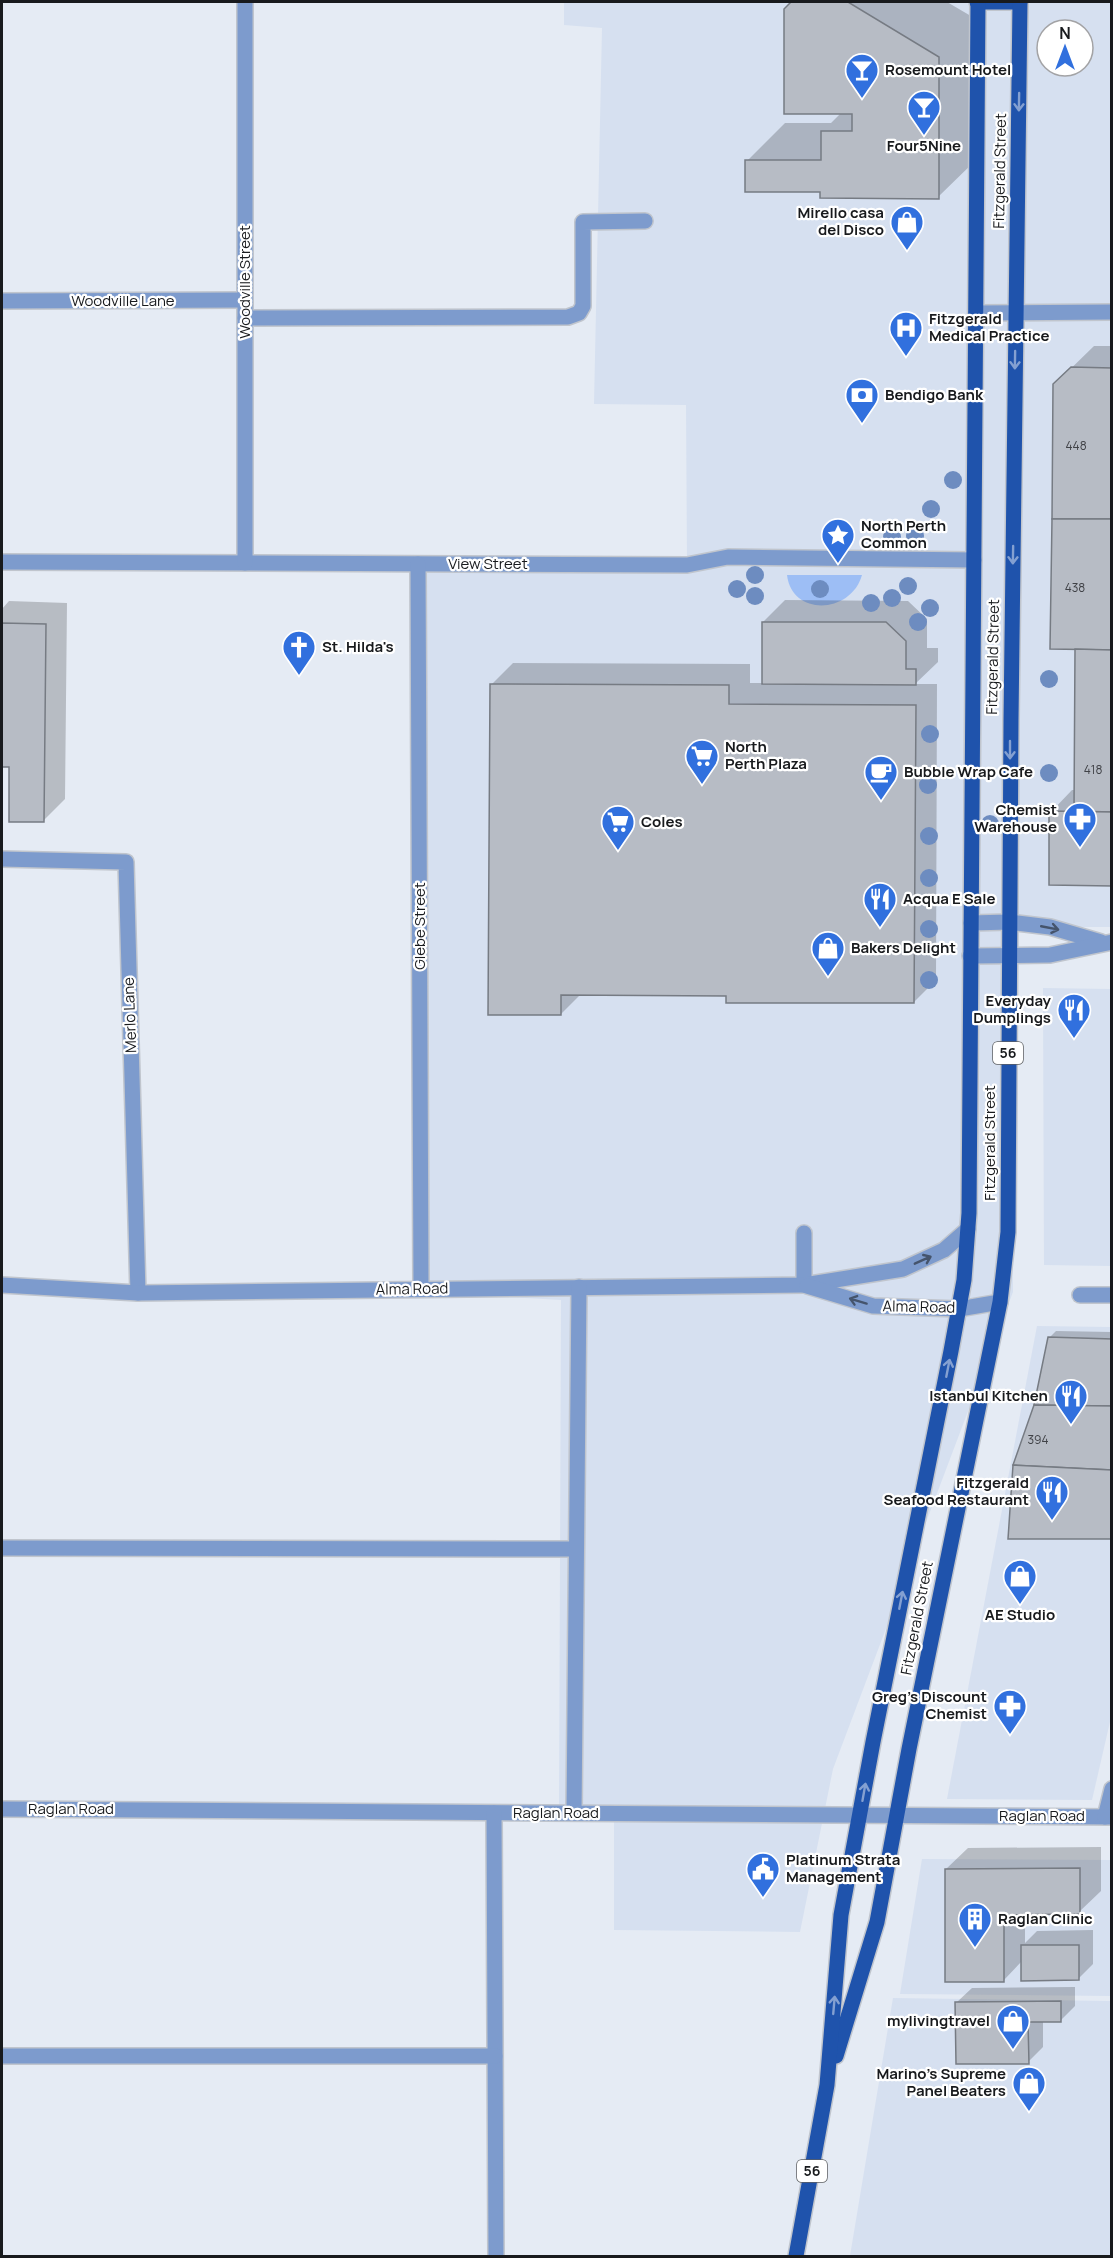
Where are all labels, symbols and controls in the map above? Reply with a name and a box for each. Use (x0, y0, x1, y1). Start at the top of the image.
north arrow (1035, 18, 1095, 78)
text: N (1059, 22, 1071, 44)
bar icon: Rosemount Hotel (844, 52, 880, 99)
place label: Rosemount Hotel (885, 59, 1011, 80)
bar icon: Four5Nine (906, 89, 942, 136)
one-way arrow (1013, 91, 1025, 111)
street label: Fitzgerald Street (988, 113, 1011, 229)
place label: Four5Nine (887, 135, 961, 156)
place label: Mirello casa del Disco (798, 202, 884, 240)
shop icon: Mirello casa del Disco (889, 204, 925, 251)
street label: Woodville Street (234, 225, 255, 339)
street label: Woodville Lane (71, 290, 175, 311)
place label: Fitzgerald Medical Practice (929, 308, 1049, 346)
hospital icon: Fitzgerald Medical Practice (888, 310, 924, 357)
one-way arrow (1009, 349, 1021, 369)
bank icon: Bendigo Bank (844, 377, 880, 424)
place label: Bendigo Bank (885, 384, 984, 405)
house number: 448 (1065, 437, 1087, 454)
place label: North Perth Common (861, 515, 946, 553)
place icon: North Perth Common (820, 517, 856, 564)
one-way arrow (1007, 544, 1019, 564)
street label: View Street (448, 553, 528, 574)
house number: 438 (1065, 579, 1085, 596)
street label: Fitzgerald Street (981, 599, 1004, 715)
church icon: St. Hilda's (281, 629, 317, 676)
place label: St. Hilda's (322, 636, 394, 657)
place label: North Perth Plaza (725, 736, 807, 774)
supermarket icon: North Perth Plaza (684, 738, 720, 785)
one-way arrow (1004, 739, 1016, 759)
cafe icon: Bubble Wrap Cafe (863, 754, 899, 801)
place label: Bubble Wrap Cafe (904, 761, 1033, 782)
house number: 418 (1084, 761, 1102, 778)
place label: Chemist Warehouse (974, 799, 1057, 837)
pharmacy icon: Chemist Warehouse (1062, 801, 1098, 848)
supermarket icon: Coles (600, 804, 636, 851)
place label: Coles (641, 811, 683, 832)
restaurant icon: Acqua E Sale (862, 881, 898, 928)
street label: Glebe Street (409, 882, 430, 970)
place label: Acqua E Sale (903, 888, 995, 909)
one-way arrow (1039, 923, 1059, 934)
shop icon: Bakers Delight (810, 930, 846, 977)
place label: Bakers Delight (851, 937, 956, 958)
street label: Merlo Lane (118, 977, 141, 1053)
place label: Everyday Dumplings (973, 990, 1052, 1028)
restaurant icon: Everyday Dumplings (1056, 992, 1092, 1039)
road number: 56 (993, 1042, 1023, 1064)
street label: Fitzgerald Street (979, 1085, 1000, 1201)
one-way arrow (913, 1254, 931, 1265)
street label: Alma Road (376, 1277, 448, 1300)
one-way arrow (849, 1295, 868, 1306)
street label: Alma Road (883, 1295, 955, 1318)
one-way arrow (943, 1359, 954, 1378)
restaurant icon: Istanbul Kitchen (1053, 1378, 1089, 1425)
place label: Istanbul Kitchen (929, 1385, 1048, 1406)
house number: 394 (1027, 1431, 1049, 1448)
place label: Fitzgerald Seafood Restaurant (884, 1472, 1029, 1510)
restaurant icon: Fitzgerald Seafood Restaurant (1034, 1474, 1070, 1521)
shop icon: AE Studio (1002, 1558, 1038, 1605)
street label: Fitzgerald Street (895, 1559, 938, 1677)
one-way arrow (896, 1591, 907, 1611)
place label: AE Studio (985, 1604, 1055, 1625)
place label: Greg's Discount Chemist (872, 1686, 987, 1724)
pharmacy icon: Greg's Discount Chemist (992, 1688, 1028, 1735)
one-way arrow (859, 1782, 870, 1802)
street label: Raglan Road (28, 1798, 114, 1819)
street label: Raglan Road (513, 1802, 599, 1823)
street label: Raglan Road (999, 1805, 1085, 1826)
place label: Platinum Strata Management (786, 1849, 900, 1887)
public building icon: Platinum Strata Management (745, 1851, 781, 1898)
building icon: Raglan Clinic (957, 1901, 993, 1948)
place label: Raglan Clinic (998, 1908, 1093, 1929)
one-way arrow (828, 1996, 839, 2016)
shop icon: mylivingtravel (995, 2003, 1031, 2050)
place label: mylivingtravel (887, 2010, 990, 2031)
place label: Marino's Supreme Panel Beaters (876, 2063, 1006, 2101)
shop icon: Marino's Supreme Panel Beaters (1011, 2065, 1047, 2112)
road number: 56 (797, 2160, 827, 2182)

